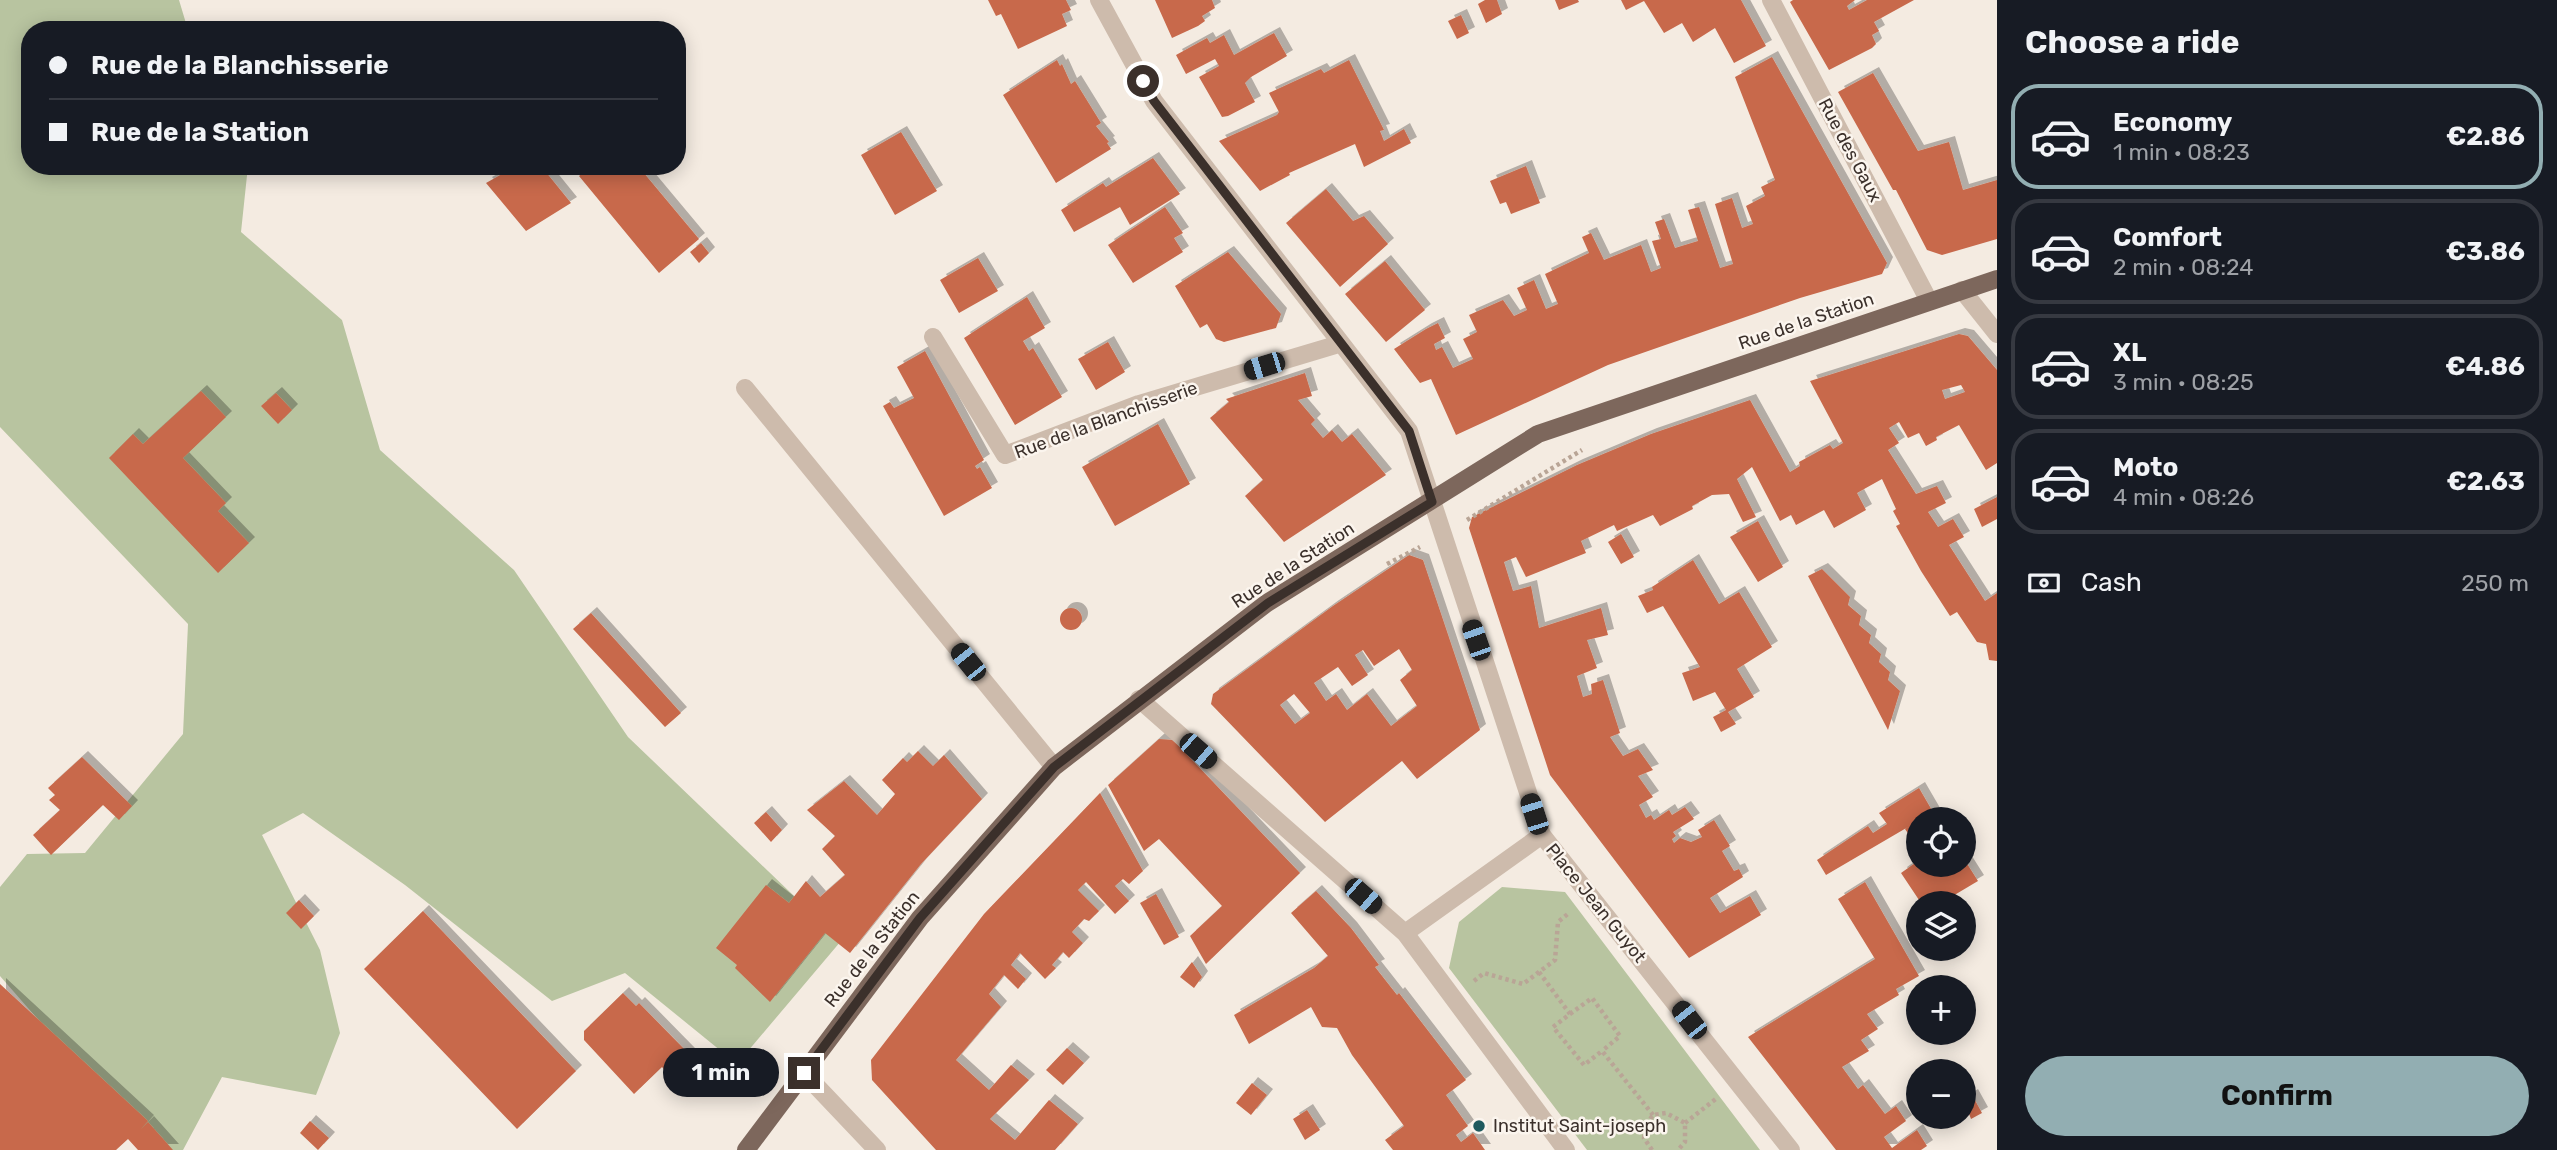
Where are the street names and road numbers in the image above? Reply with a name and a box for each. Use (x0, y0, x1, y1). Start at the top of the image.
street label: Rue des Gaux (1813, 94, 1887, 206)
street label: Rue de la Station (1735, 288, 1877, 354)
street label: Rue de la Blanchisserie (1011, 377, 1201, 463)
street label: Rue de la Station (1228, 517, 1358, 613)
street label: Place Jean Guyot (1541, 839, 1651, 967)
street label: Rue de la Station (820, 886, 924, 1012)

